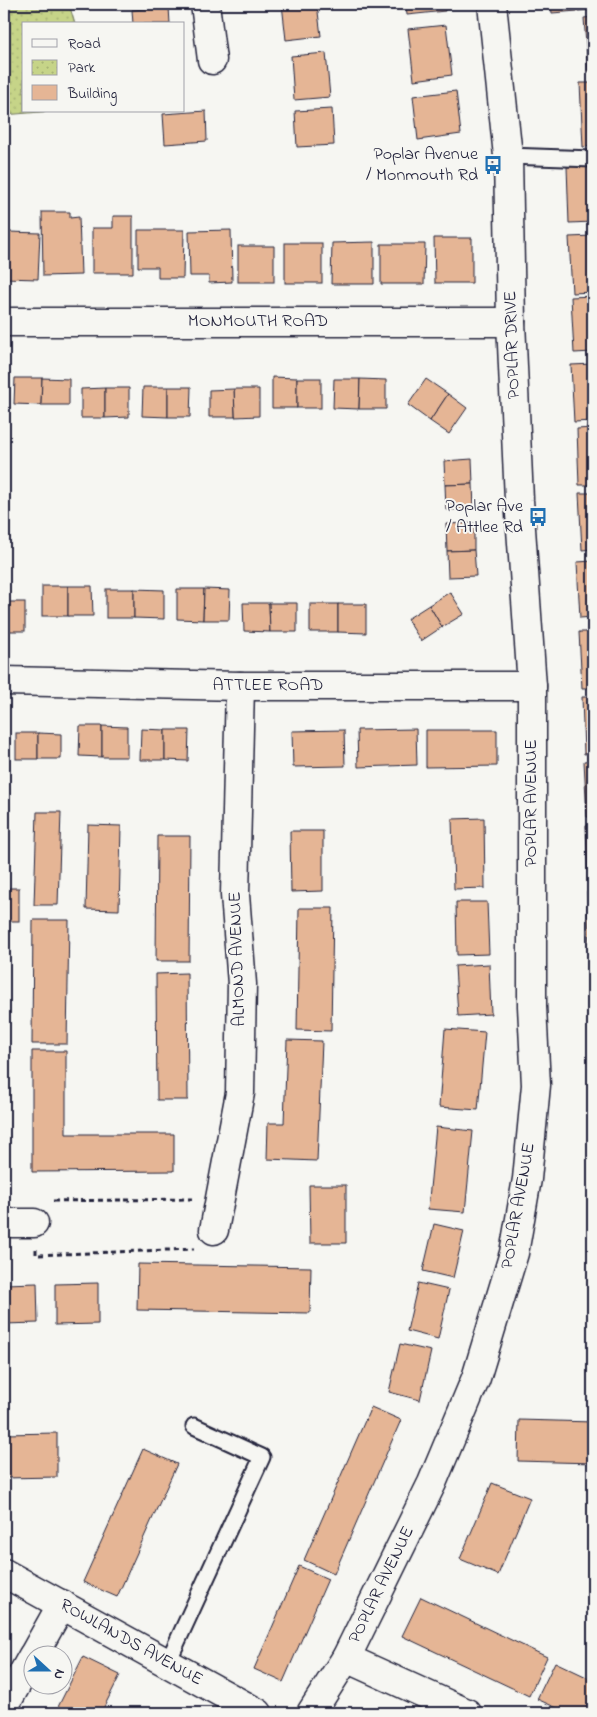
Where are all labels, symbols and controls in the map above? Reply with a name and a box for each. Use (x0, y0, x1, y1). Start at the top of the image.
legend (22, 22, 185, 112)
text: Road (68, 33, 101, 55)
text: Park (68, 57, 96, 79)
text: Building (67, 83, 117, 106)
place label: Poplar Avenue / Monmouth Rd (366, 142, 479, 189)
bus stop icon: Poplar Avenue / Monmouth Rd (482, 154, 504, 176)
street label: POPLAR DRIVE (498, 290, 528, 400)
street label: MONMOUTH ROAD (188, 309, 328, 335)
place label: Poplar Ave / Attlee Rd (446, 494, 524, 541)
bus stop icon: Poplar Ave / Attlee Rd (527, 506, 549, 528)
street label: ATTLEE ROAD (213, 673, 323, 699)
street label: POPLAR AVENUE (519, 739, 545, 867)
street label: ALMOND AVENUE (223, 891, 253, 1027)
street label: POPLAR AVENUE (495, 1141, 543, 1271)
street label: POPLAR AVENUE (342, 1522, 422, 1648)
street label: ROWLANDS AVENUE (56, 1595, 206, 1691)
north arrow (22, 1644, 72, 1694)

